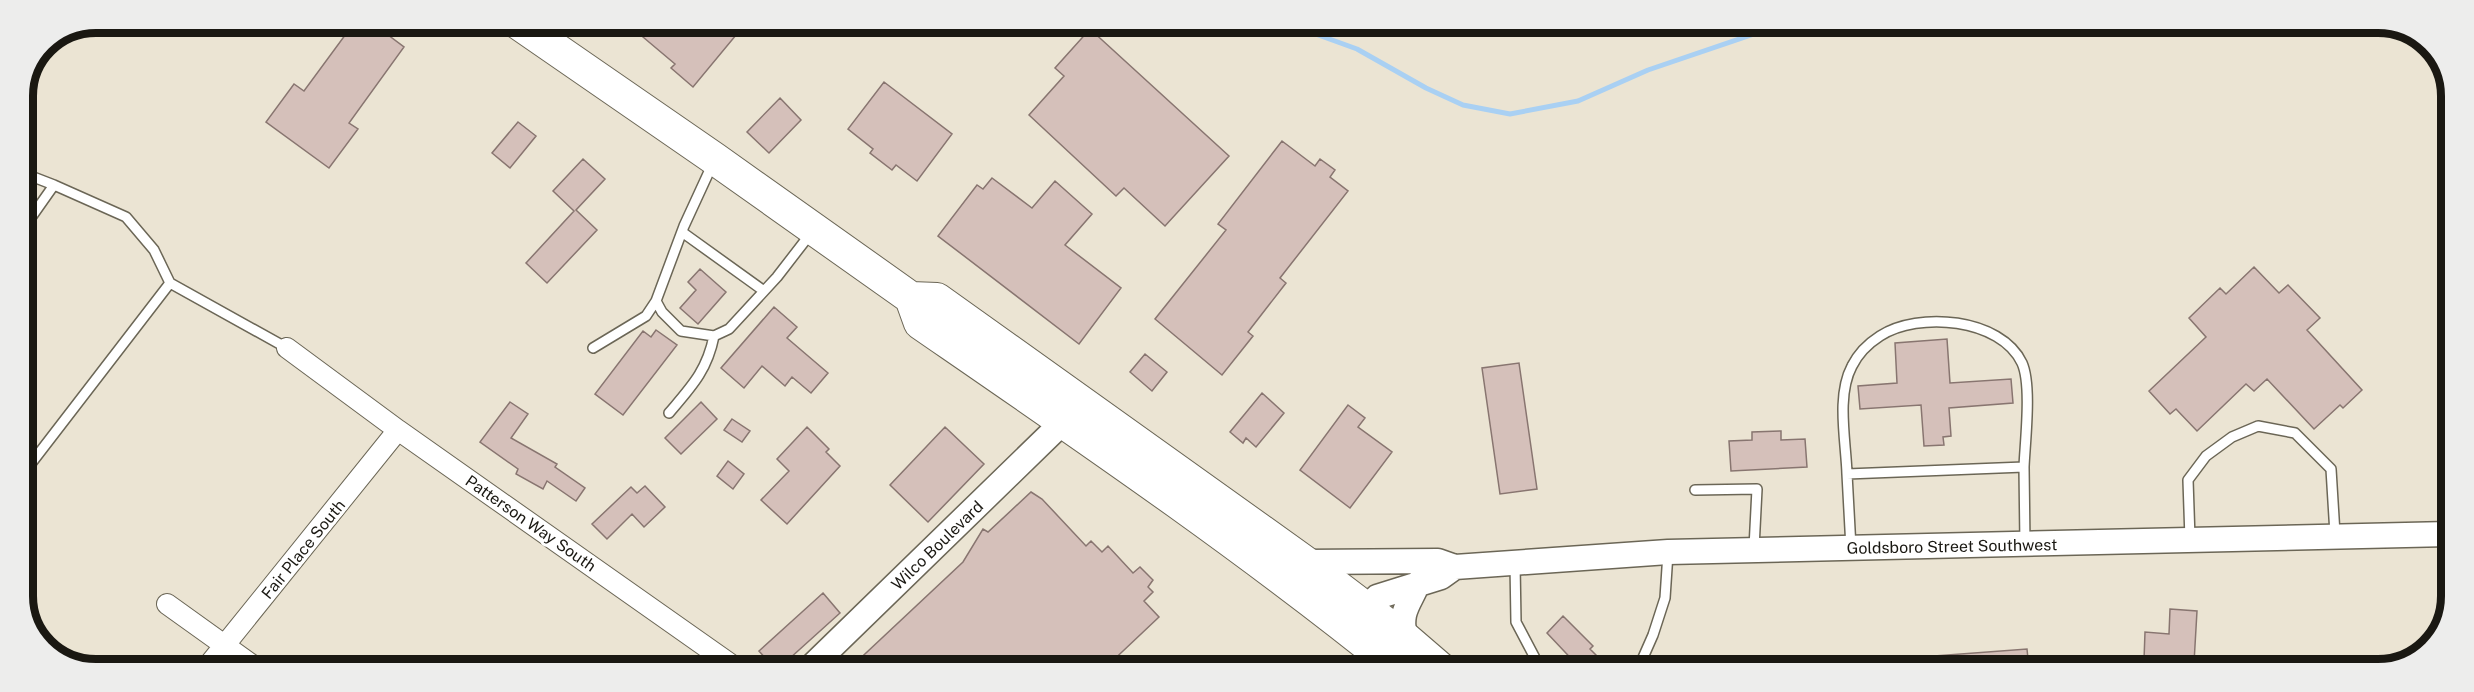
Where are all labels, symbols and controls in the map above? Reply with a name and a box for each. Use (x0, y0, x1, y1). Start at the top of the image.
street label: Patterson Way South (462, 471, 600, 576)
street label: Fair Place South (258, 496, 349, 603)
street label: Wilco Boulevard (888, 497, 987, 594)
street label: Goldsboro Street Southwest (1846, 535, 2058, 558)

